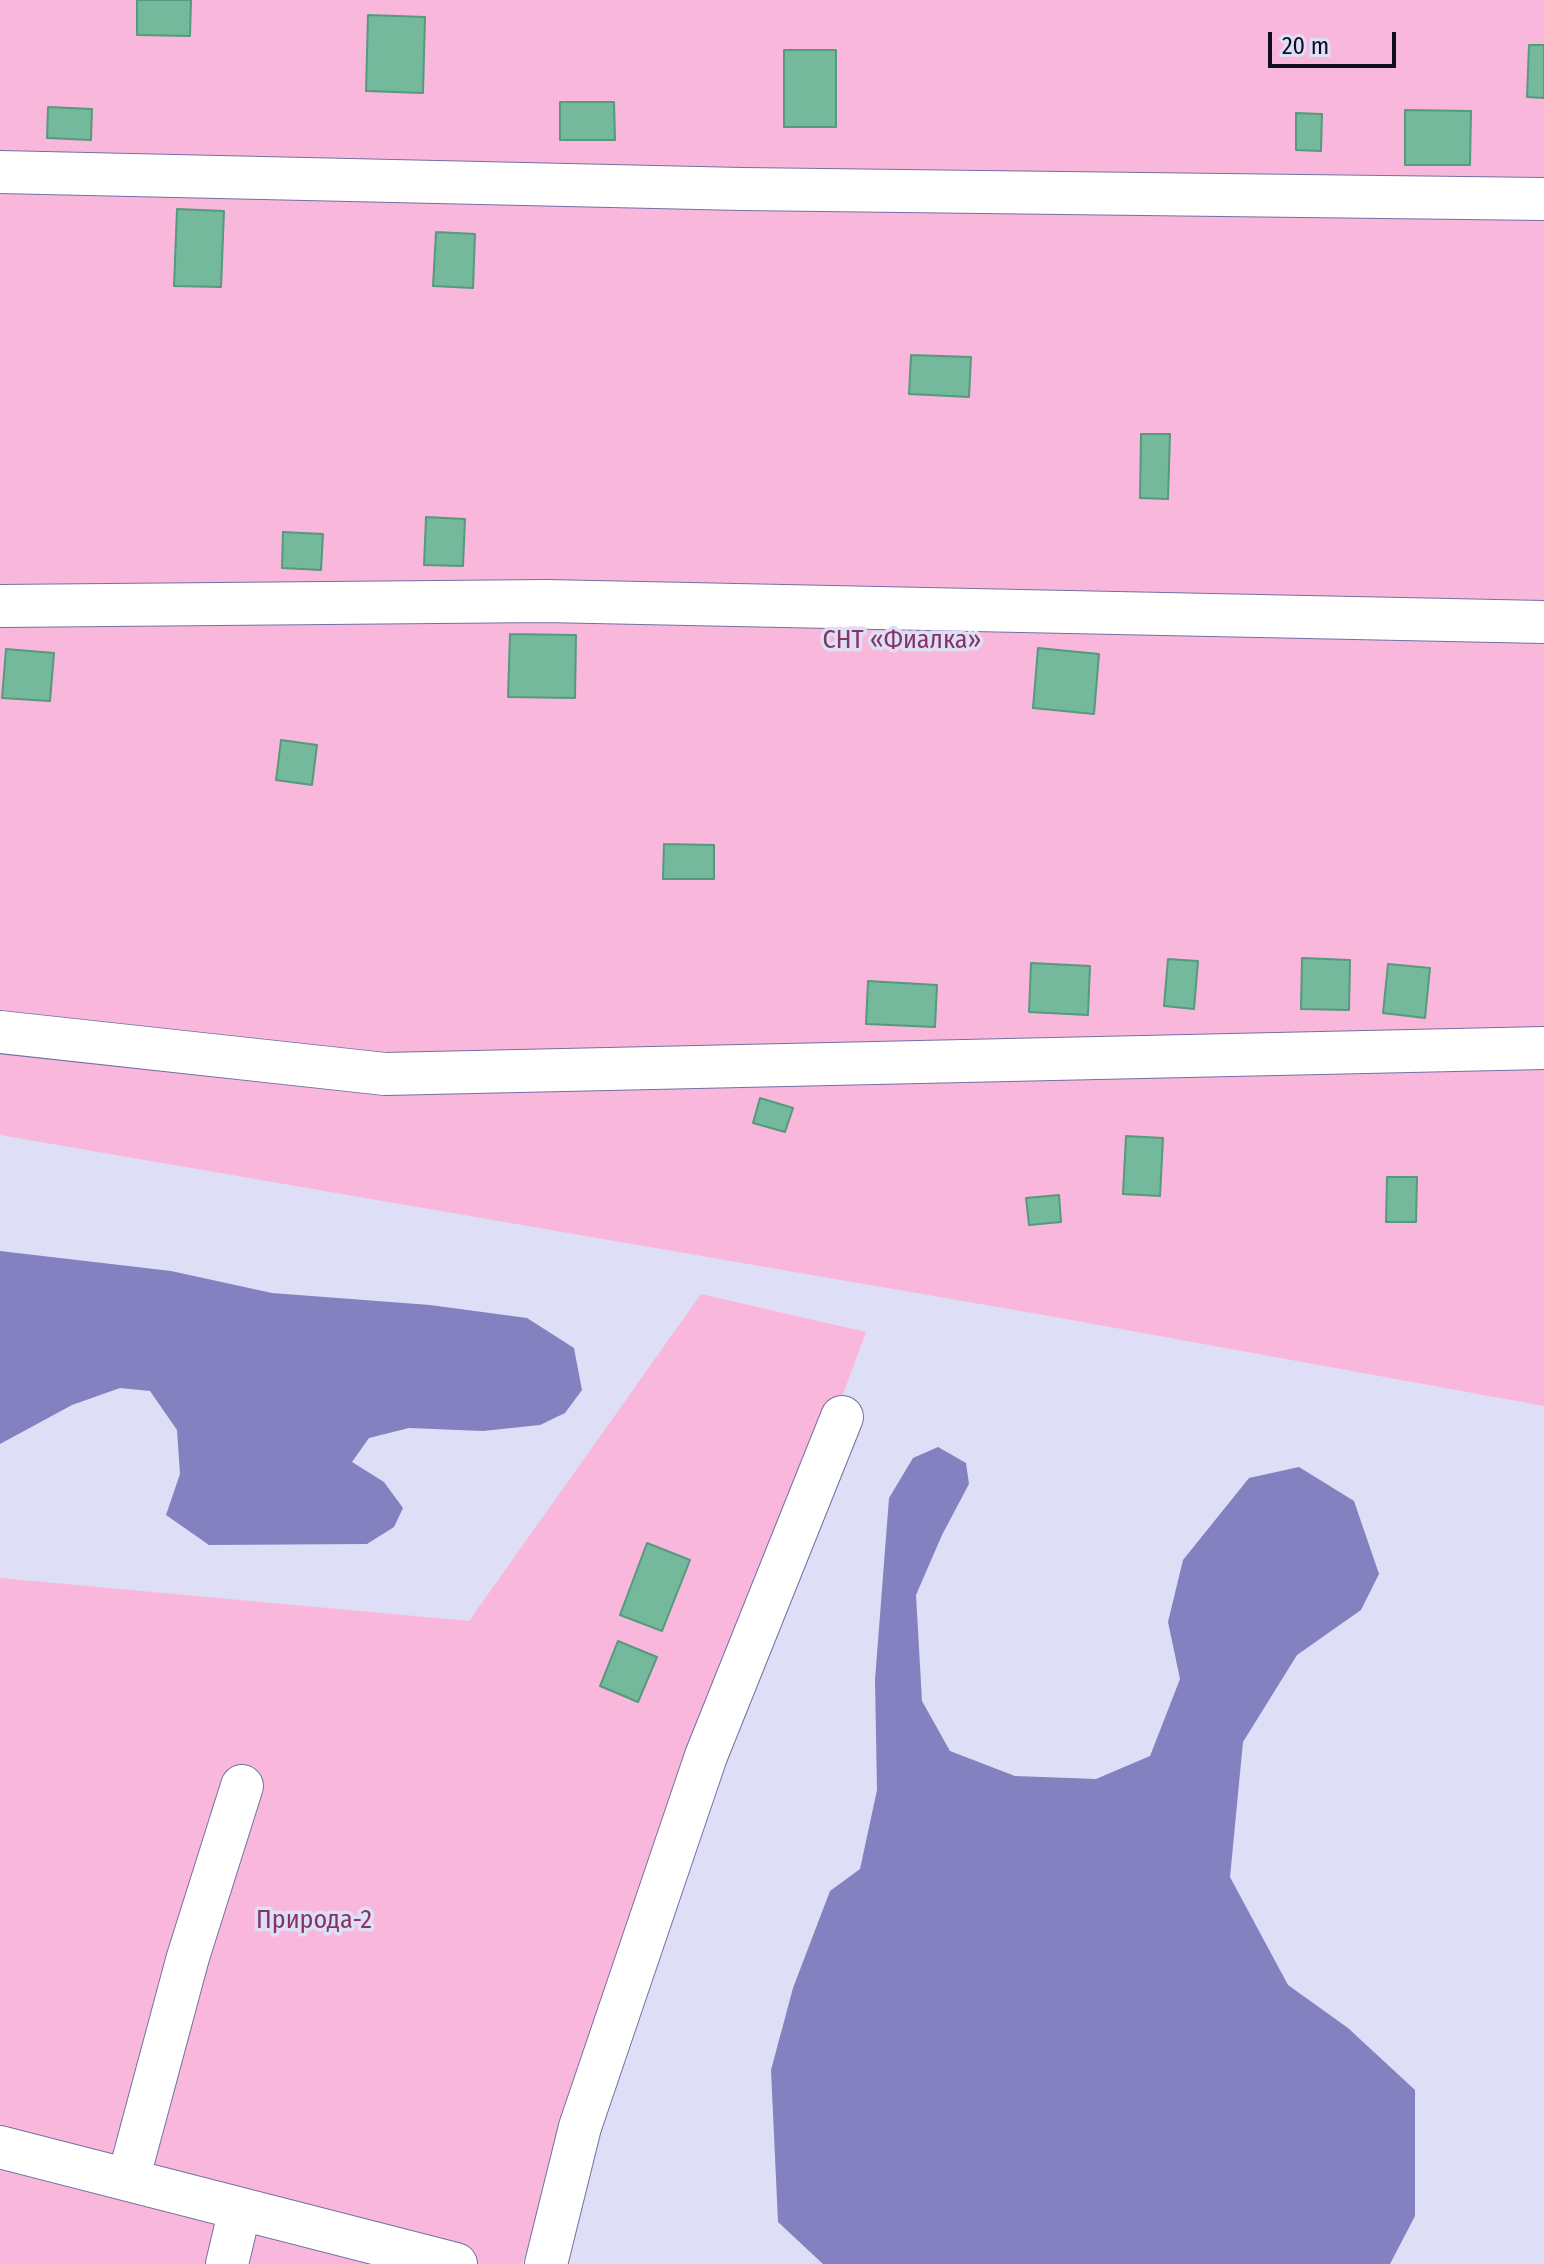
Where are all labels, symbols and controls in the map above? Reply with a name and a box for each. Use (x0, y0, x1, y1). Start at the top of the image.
scale bar (1272, 16, 1400, 66)
text: 20 m (1282, 32, 1329, 60)
park label: СНТ «Фиалка» (823, 625, 981, 657)
park label: Природа-2 (256, 1905, 372, 1937)

